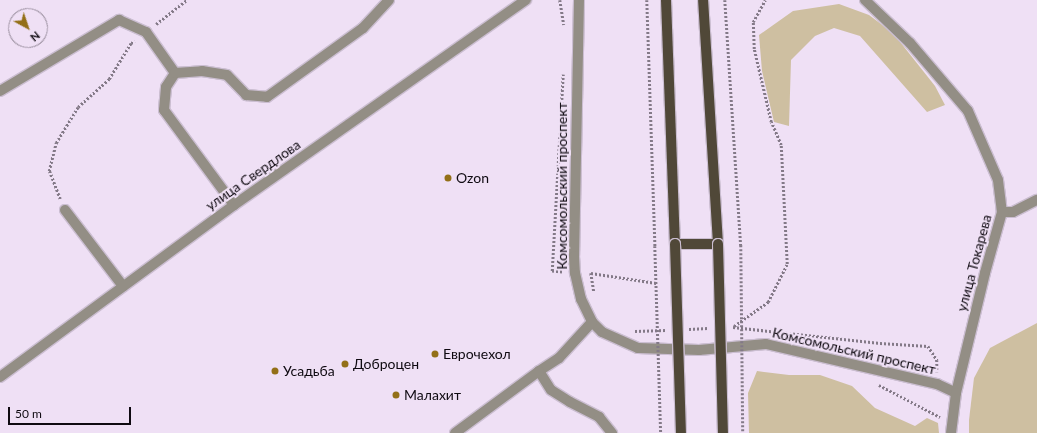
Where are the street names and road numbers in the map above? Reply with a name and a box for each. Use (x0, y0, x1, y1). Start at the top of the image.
street label: Комсомольский проспект (554, 102, 570, 270)
street label: улица Свердлова (202, 136, 304, 214)
street label: улица Токарева (953, 213, 995, 313)
street label: Комсомольский проспект (771, 324, 937, 378)

